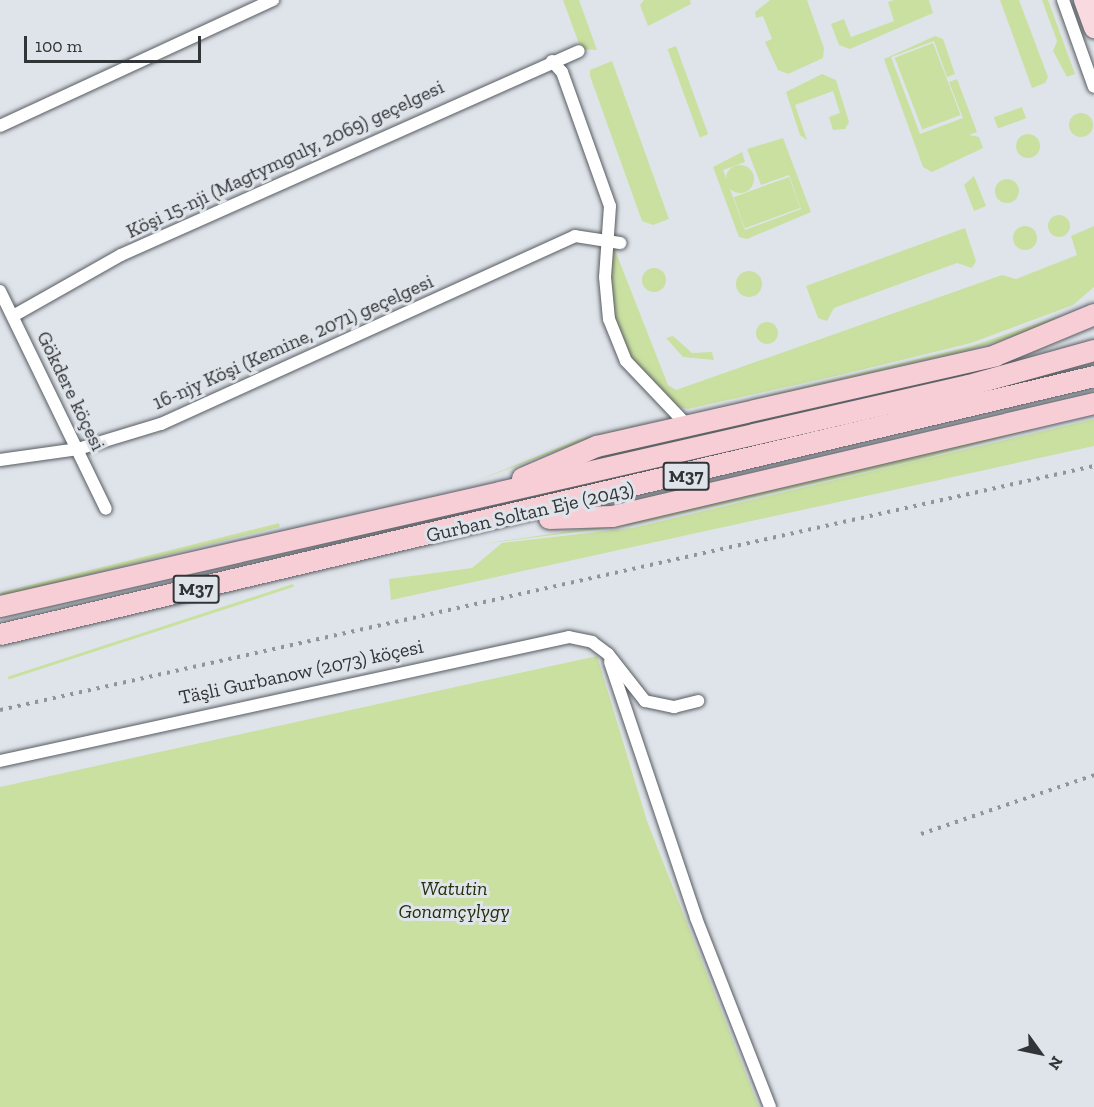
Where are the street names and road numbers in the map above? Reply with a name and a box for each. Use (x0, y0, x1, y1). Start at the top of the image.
street label: Köşi 15-nji (Magtymguly, 2069) geçelgesi (122, 75, 448, 243)
street label: 16-njy Köşi (Kemine, 2071) geçelgesi (149, 269, 437, 415)
street label: Gökdere köçesi (32, 327, 110, 455)
road number: M37 (662, 461, 710, 491)
street label: Gurban Soltan Eje (2043) (424, 476, 636, 548)
road number: M37 (172, 574, 220, 604)
street label: Täşli Gurbanow (2073) köçesi (176, 634, 426, 710)

